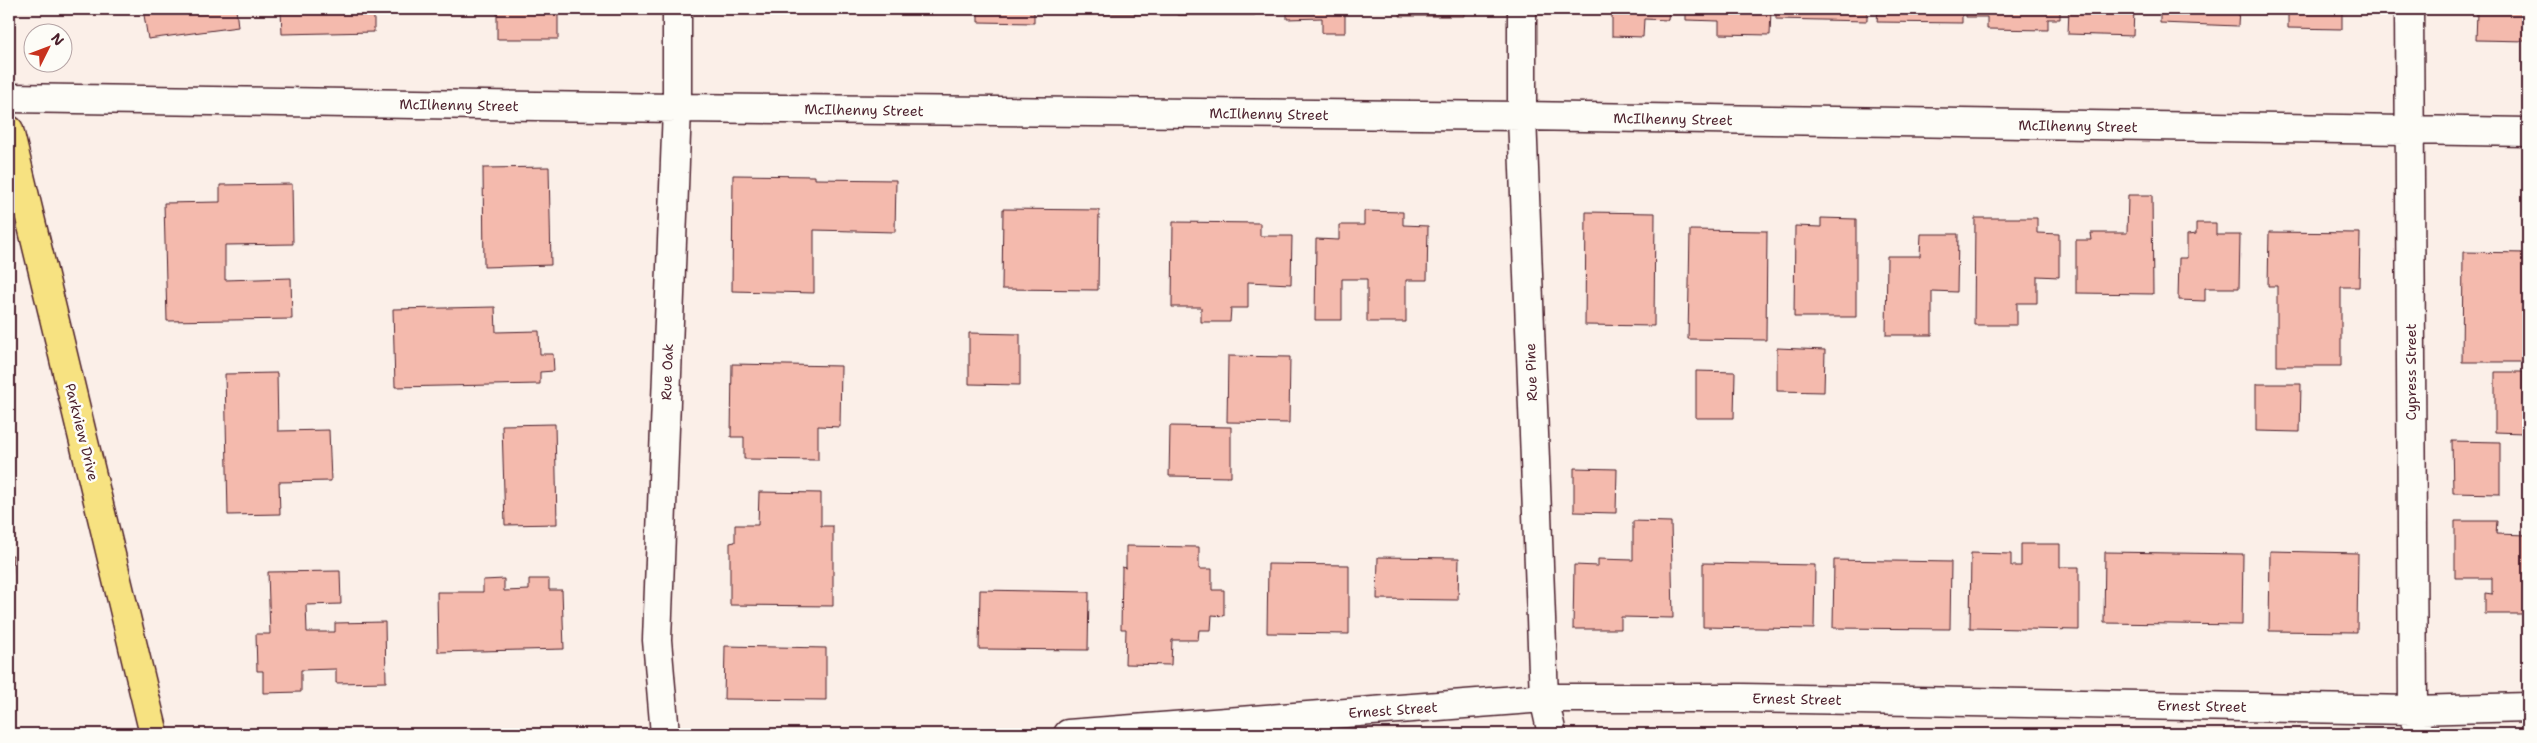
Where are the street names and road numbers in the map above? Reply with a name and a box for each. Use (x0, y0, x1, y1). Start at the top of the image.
street label: McIlhenny Street (399, 95, 519, 115)
street label: McIlhenny Street (804, 100, 924, 120)
street label: McIlhenny Street (1209, 104, 1329, 124)
street label: McIlhenny Street (1613, 109, 1733, 129)
street label: McIlhenny Street (2018, 116, 2138, 136)
street label: Cypress Street (2402, 324, 2420, 420)
street label: Rue Pine (1521, 342, 1541, 401)
street label: Rue Oak (657, 343, 677, 401)
street label: Parkview Drive (61, 381, 103, 483)
street label: Ernest Street (1752, 689, 1842, 709)
street label: Ernest Street (2157, 696, 2247, 716)
street label: Ernest Street (1348, 698, 1438, 722)

